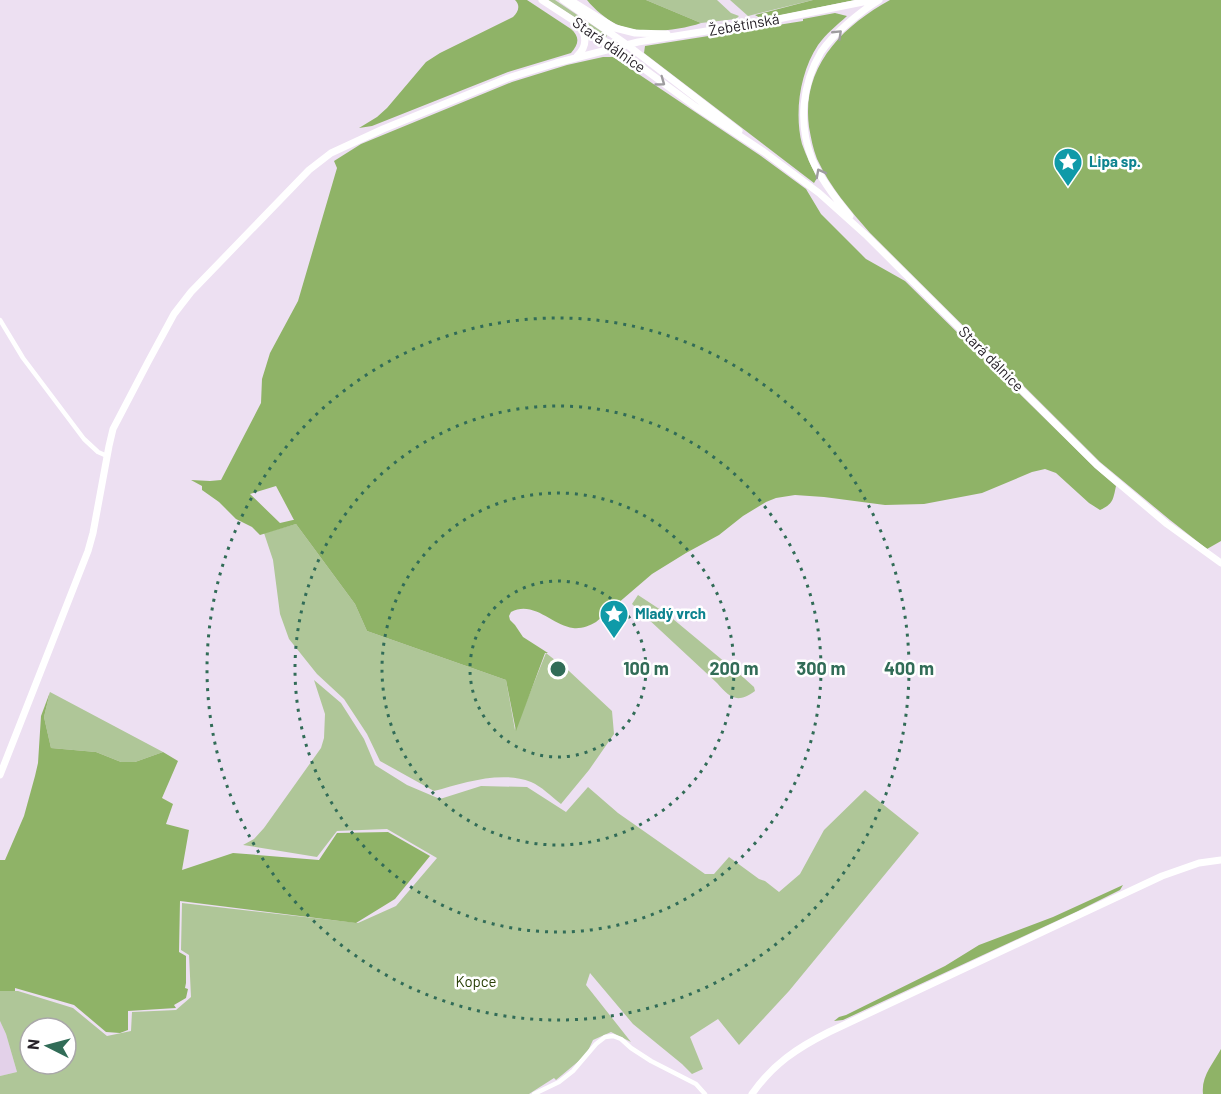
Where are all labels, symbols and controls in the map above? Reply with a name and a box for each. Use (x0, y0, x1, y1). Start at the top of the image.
street label: Žebětínská (707, 9, 780, 39)
street label: Stará dálnice (570, 12, 650, 76)
one-way arrow (830, 30, 841, 41)
one-way arrow (655, 75, 666, 86)
place icon: Lipa sp. (1052, 146, 1084, 188)
place label: Lipa sp. (1089, 152, 1141, 170)
one-way arrow (815, 168, 827, 179)
street label: Stará dálnice (955, 322, 1028, 395)
place icon: Mladý vrch (598, 598, 630, 640)
place label: Mladý vrch (635, 604, 706, 622)
text: 100 m (623, 657, 669, 679)
text: 200 m (709, 657, 759, 679)
text: 300 m (797, 657, 845, 679)
text: 400 m (884, 657, 934, 679)
centre of rings (548, 659, 568, 679)
park label: Kopce (455, 972, 497, 990)
north arrow (18, 1016, 78, 1076)
text: N (23, 1038, 43, 1051)

